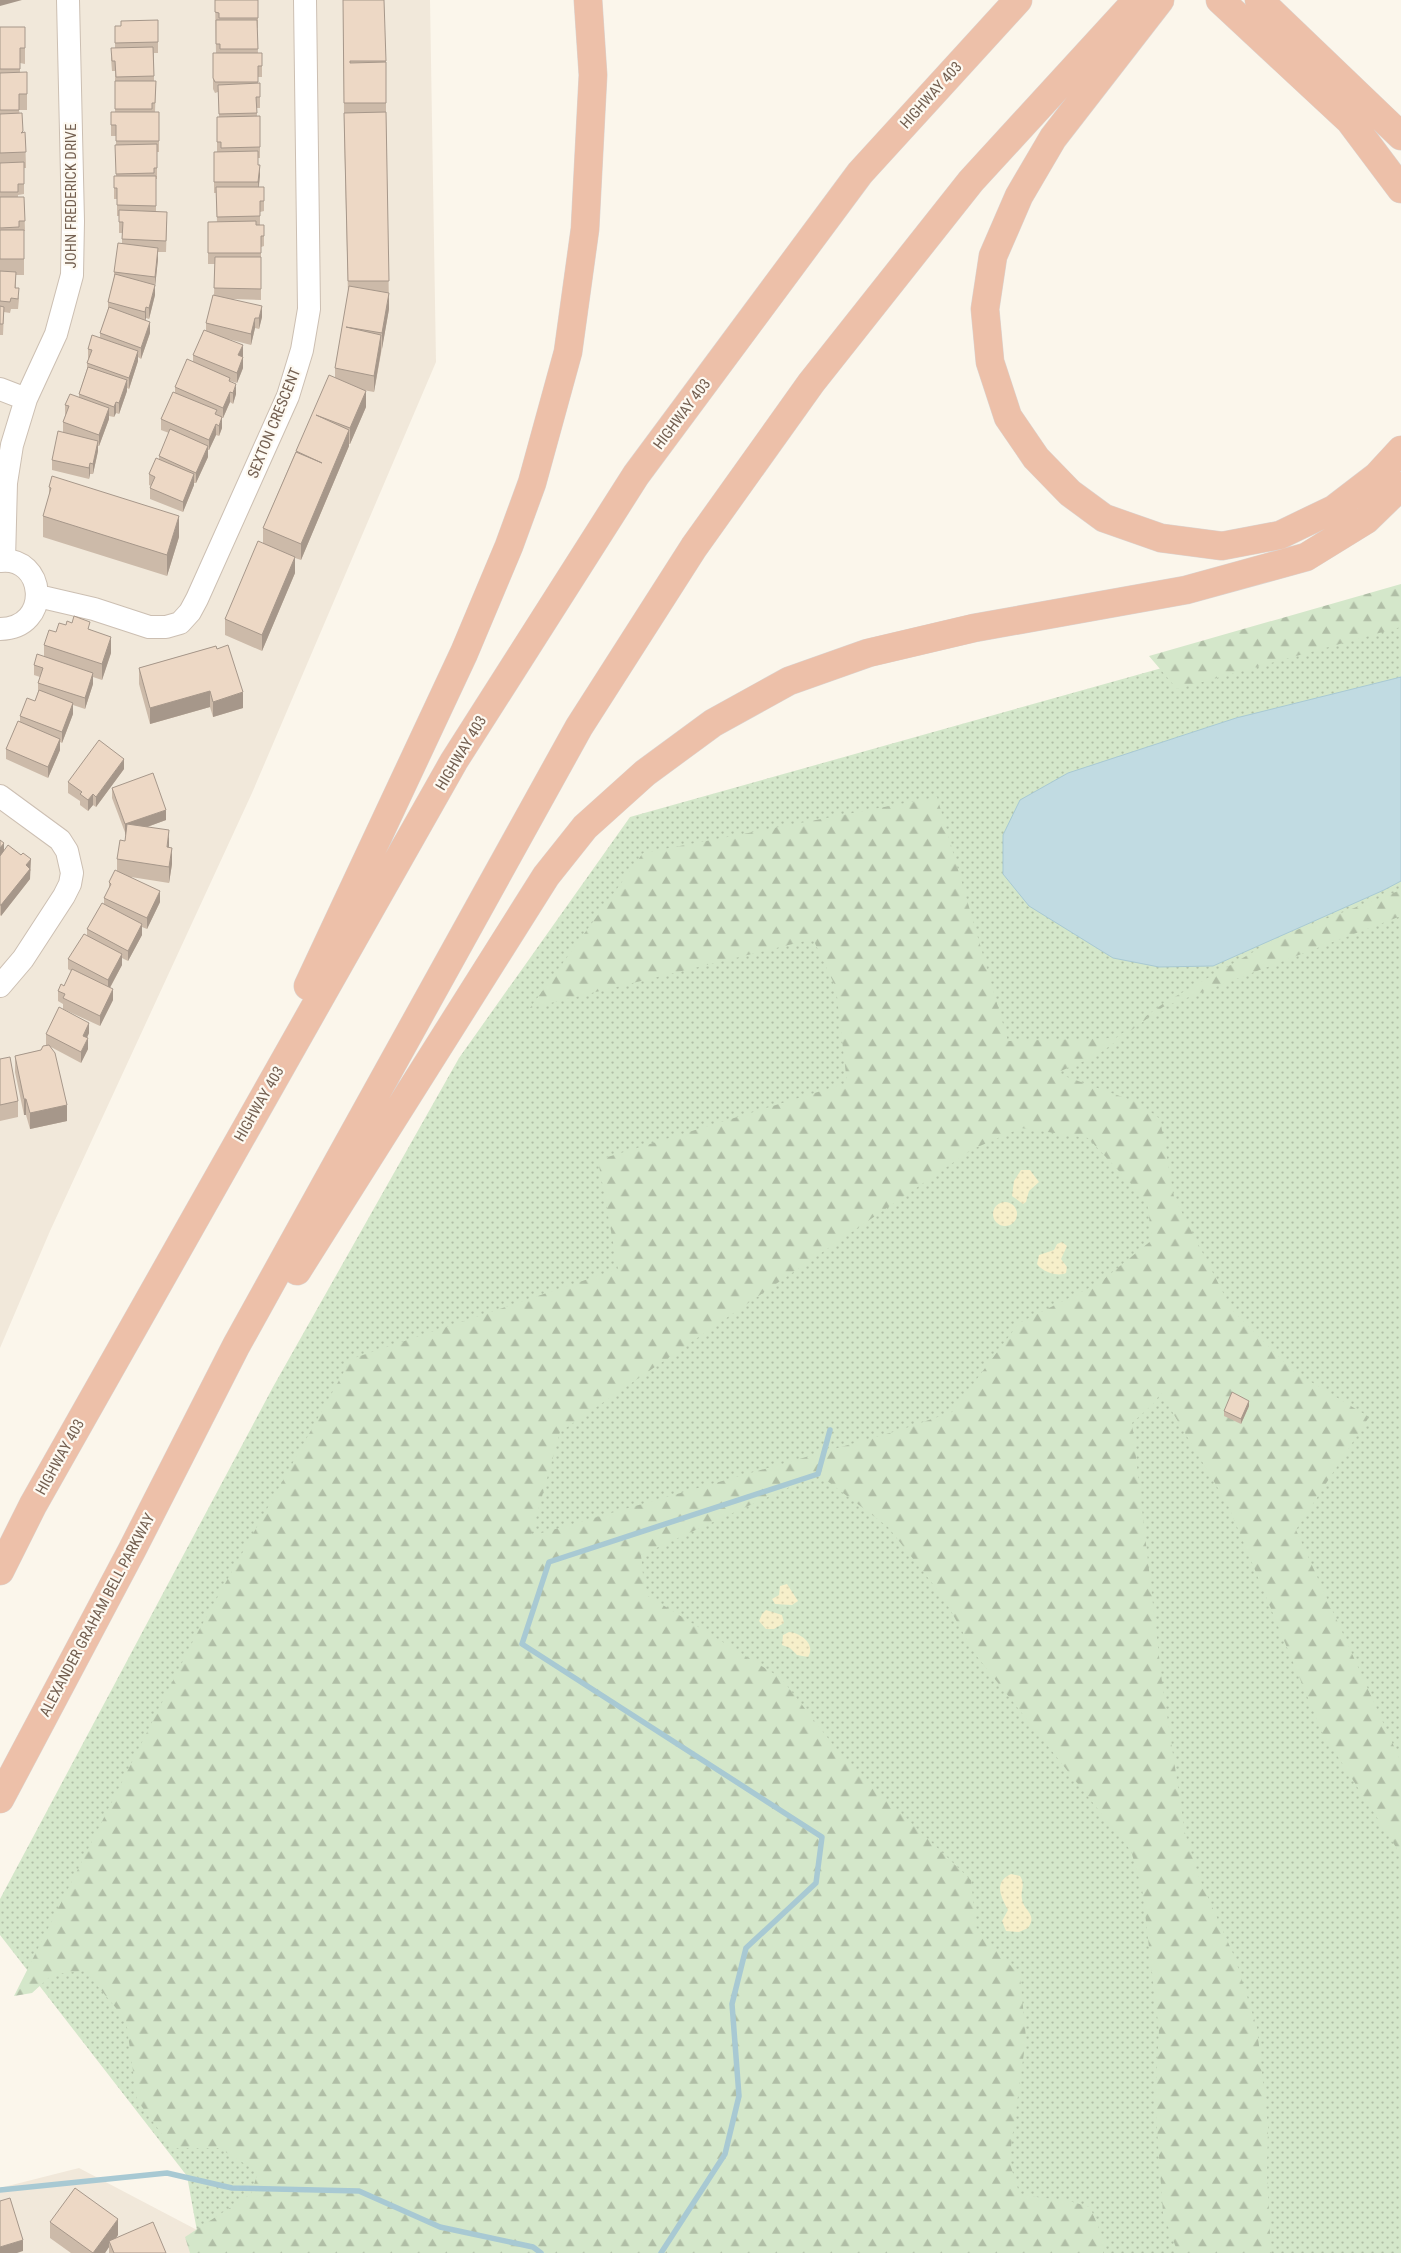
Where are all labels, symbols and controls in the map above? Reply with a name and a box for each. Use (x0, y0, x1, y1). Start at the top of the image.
street label: HIGHWAY 403 (896, 58, 966, 132)
street label: JOHN FREDERICK DRIVE (62, 124, 80, 268)
street label: SEXTON CRESCENT (244, 365, 304, 481)
street label: HIGHWAY 403 (650, 375, 714, 453)
street label: HIGHWAY 403 (432, 712, 490, 794)
street label: HIGHWAY 403 (230, 1063, 288, 1145)
street label: HIGHWAY 403 (32, 1416, 88, 1498)
street label: ALEXANDER GRAHAM BELL PARKWAY (36, 1510, 158, 1720)

